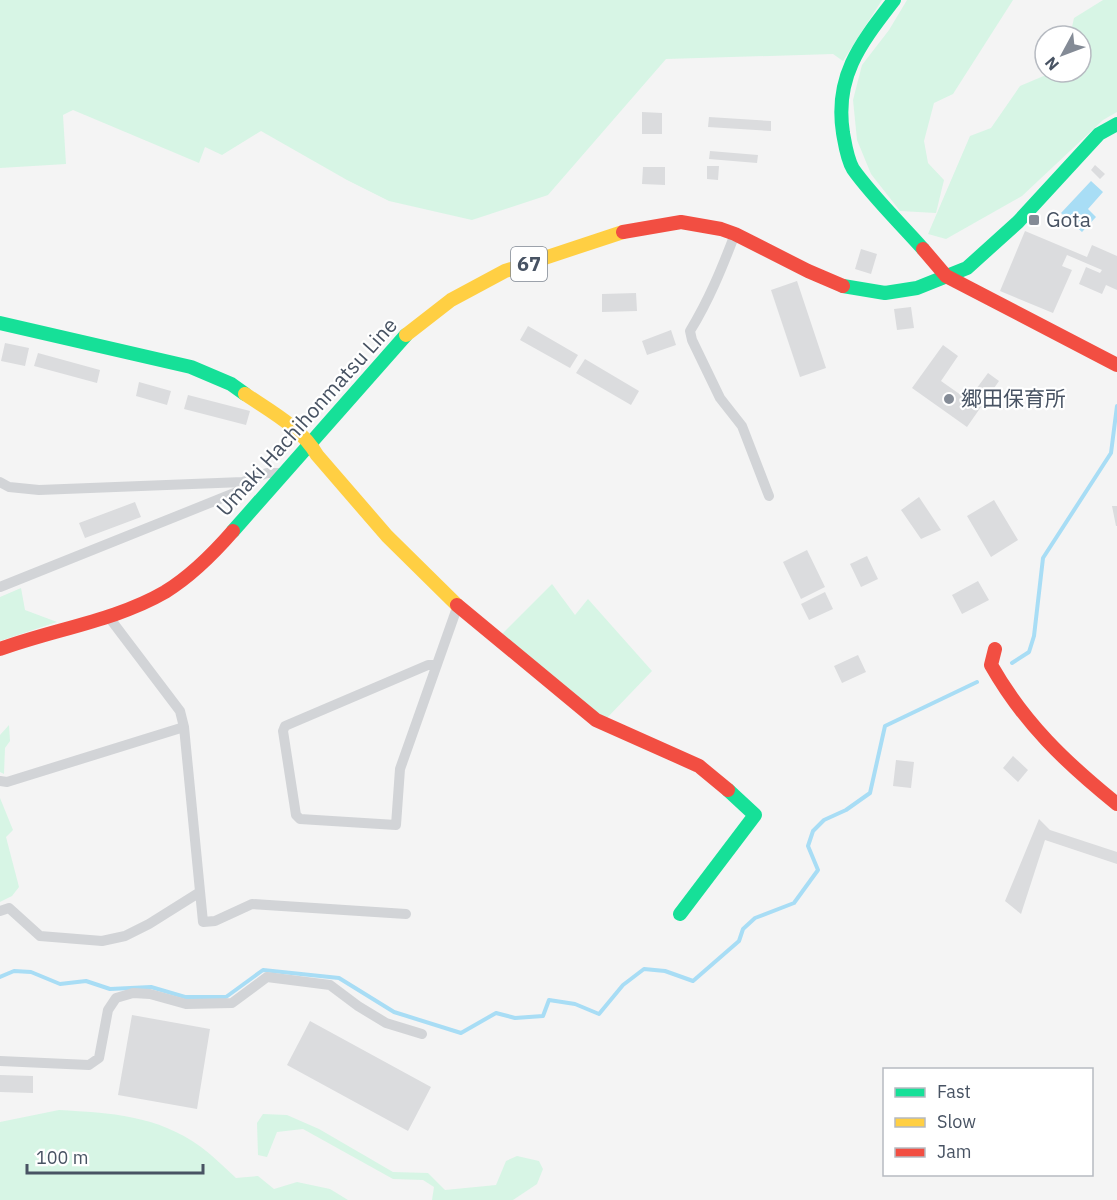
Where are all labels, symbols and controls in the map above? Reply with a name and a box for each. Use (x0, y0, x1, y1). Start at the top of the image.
north arrow (1033, 24, 1093, 84)
text: N (1040, 53, 1063, 75)
place label: Gota (1046, 205, 1091, 233)
marker: Gota (1027, 213, 1041, 227)
road number: 67 (511, 247, 547, 281)
street label: Umaki Hachihonmatsu Line (210, 311, 403, 521)
place label: 郷田保育所 (961, 384, 1066, 412)
marker: 郷田保育所 (942, 392, 956, 406)
legend (883, 1068, 1093, 1176)
text: Fast (937, 1080, 971, 1103)
text: Slow (937, 1110, 976, 1133)
scale bar (27, 1137, 202, 1175)
text: Jam (937, 1140, 972, 1163)
text: 100 m (36, 1146, 88, 1169)

